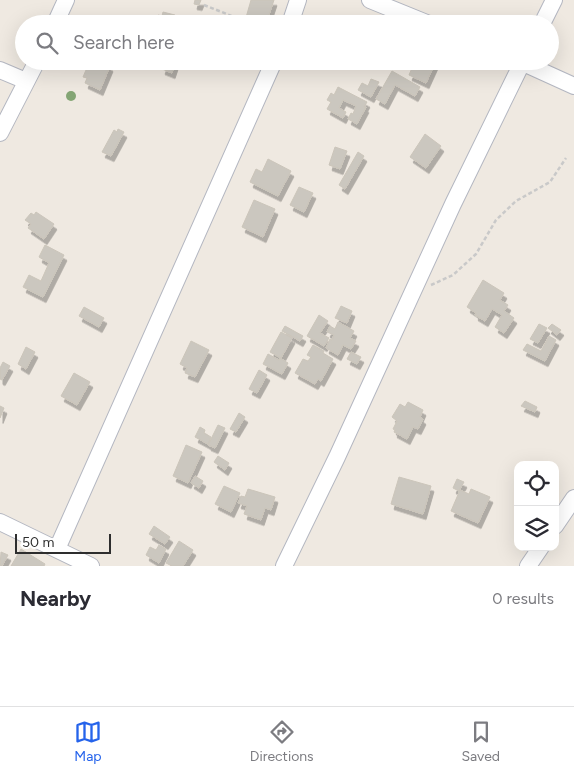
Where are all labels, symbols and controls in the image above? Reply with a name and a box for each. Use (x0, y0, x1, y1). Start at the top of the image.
search box (15, 15, 559, 70)
icon: search (33, 29, 61, 57)
text: Search here (73, 31, 175, 54)
map controls (514, 461, 559, 551)
button: locate (514, 461, 559, 506)
button: layers (514, 506, 559, 551)
scale bar (15, 531, 111, 554)
text: 50 m (22, 534, 54, 551)
text: Nearby (20, 586, 91, 611)
text: 0 results (492, 589, 554, 608)
tab: Map (74, 718, 102, 765)
tab: Directions (250, 718, 314, 765)
tab: Saved (461, 718, 500, 765)

